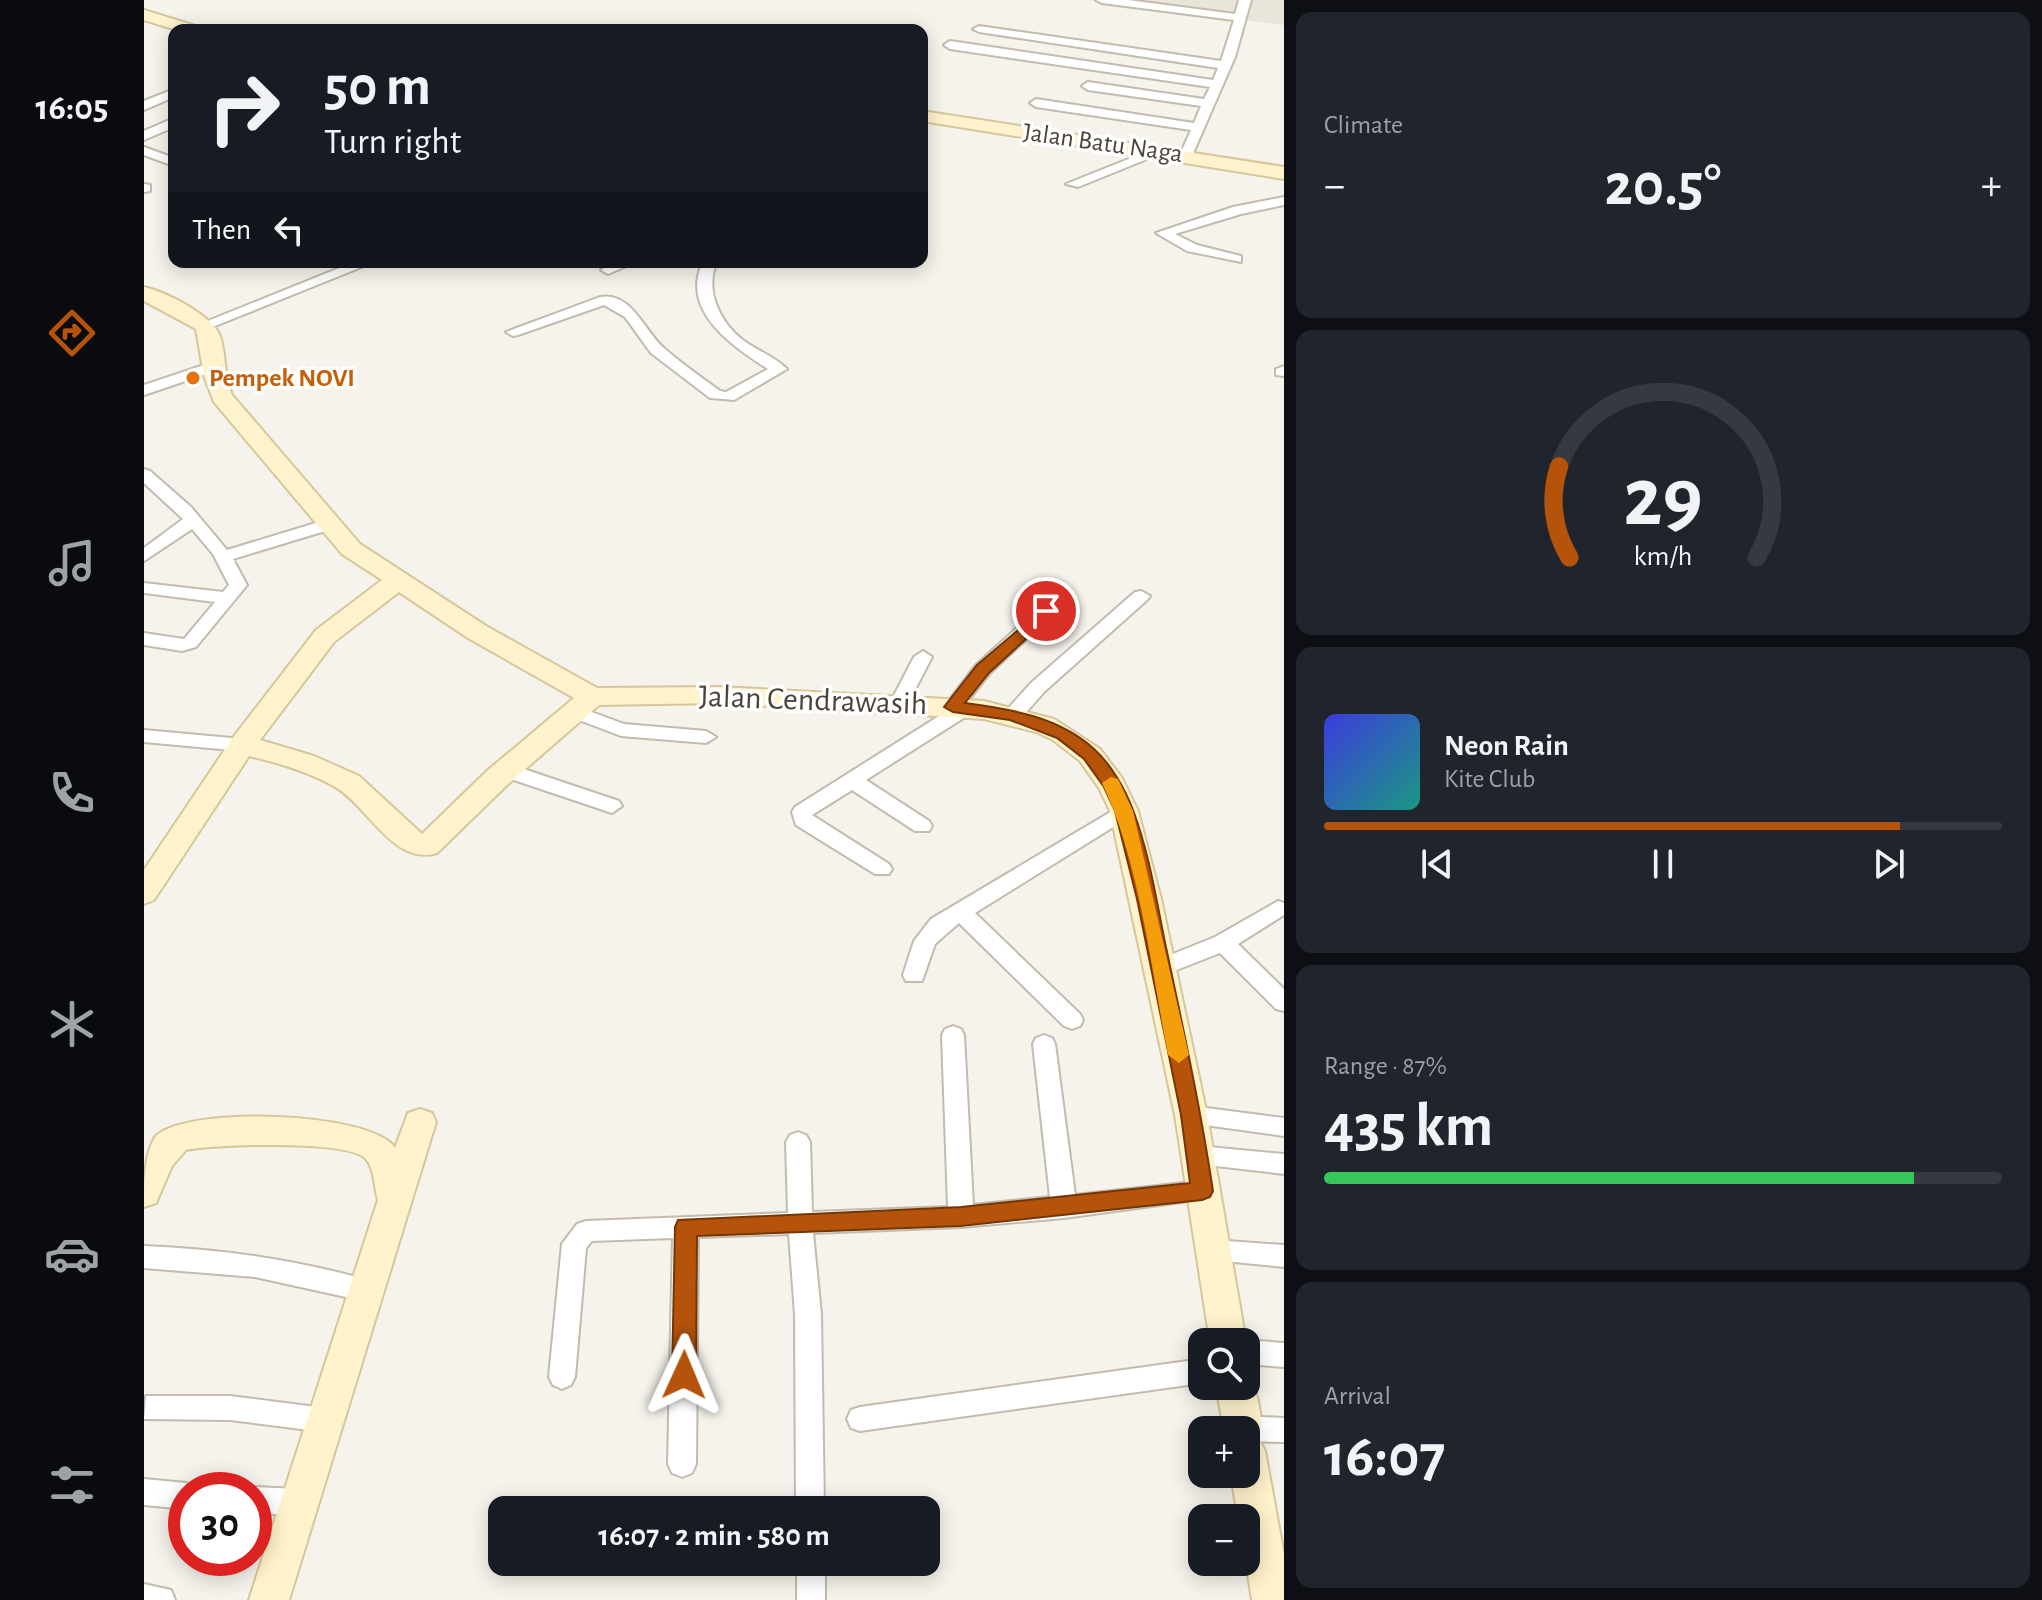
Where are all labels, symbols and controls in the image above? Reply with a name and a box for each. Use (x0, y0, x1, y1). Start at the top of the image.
icon: right (192, 56, 296, 160)
text: 50 m (324, 59, 431, 115)
text: 16:05 (36, 90, 108, 126)
text: Climate (1324, 112, 1403, 138)
street label: Jalan Batu Naga (1022, 119, 1184, 167)
text: Turn right (324, 124, 461, 160)
text: 20.5° (1605, 156, 1721, 216)
text: − (1324, 164, 1345, 208)
text: + (1981, 164, 2002, 208)
icon: left (267, 208, 311, 252)
text: Then (192, 215, 251, 245)
icon: directions (44, 305, 100, 361)
place label: Pempek NOVI (209, 365, 355, 391)
marker: Pempek NOVI (184, 369, 202, 387)
text: 29 (1623, 457, 1703, 541)
icon: music (44, 535, 100, 591)
text: km/h (1634, 543, 1692, 572)
pin (1012, 577, 1080, 645)
icon: arrive (1024, 589, 1068, 633)
street label: Jalan Cendrawasih (698, 680, 928, 720)
text: Neon Rain (1444, 731, 1569, 761)
icon: phone (44, 765, 100, 821)
text: Kite Club (1444, 766, 1535, 792)
icon: previous (1415, 842, 1459, 886)
icon: pause (1641, 842, 1685, 886)
icon: next (1867, 842, 1911, 886)
icon: climate (44, 996, 100, 1052)
text: Range · 87% (1324, 1053, 1447, 1079)
text: 435 km (1324, 1097, 1493, 1157)
icon: car (44, 1226, 100, 1282)
map controls (1188, 1328, 1260, 1576)
button: search (1188, 1328, 1260, 1400)
position arrow (642, 1333, 726, 1417)
text: Arrival (1324, 1383, 1391, 1409)
button: + (1188, 1416, 1260, 1488)
text: 16:07 (1324, 1427, 1446, 1487)
icon: filters (44, 1457, 100, 1513)
speed limit sign: 30 (168, 1472, 272, 1576)
button: − (1188, 1504, 1260, 1576)
text: 16:07 · 2 min · 580 m (598, 1521, 830, 1551)

